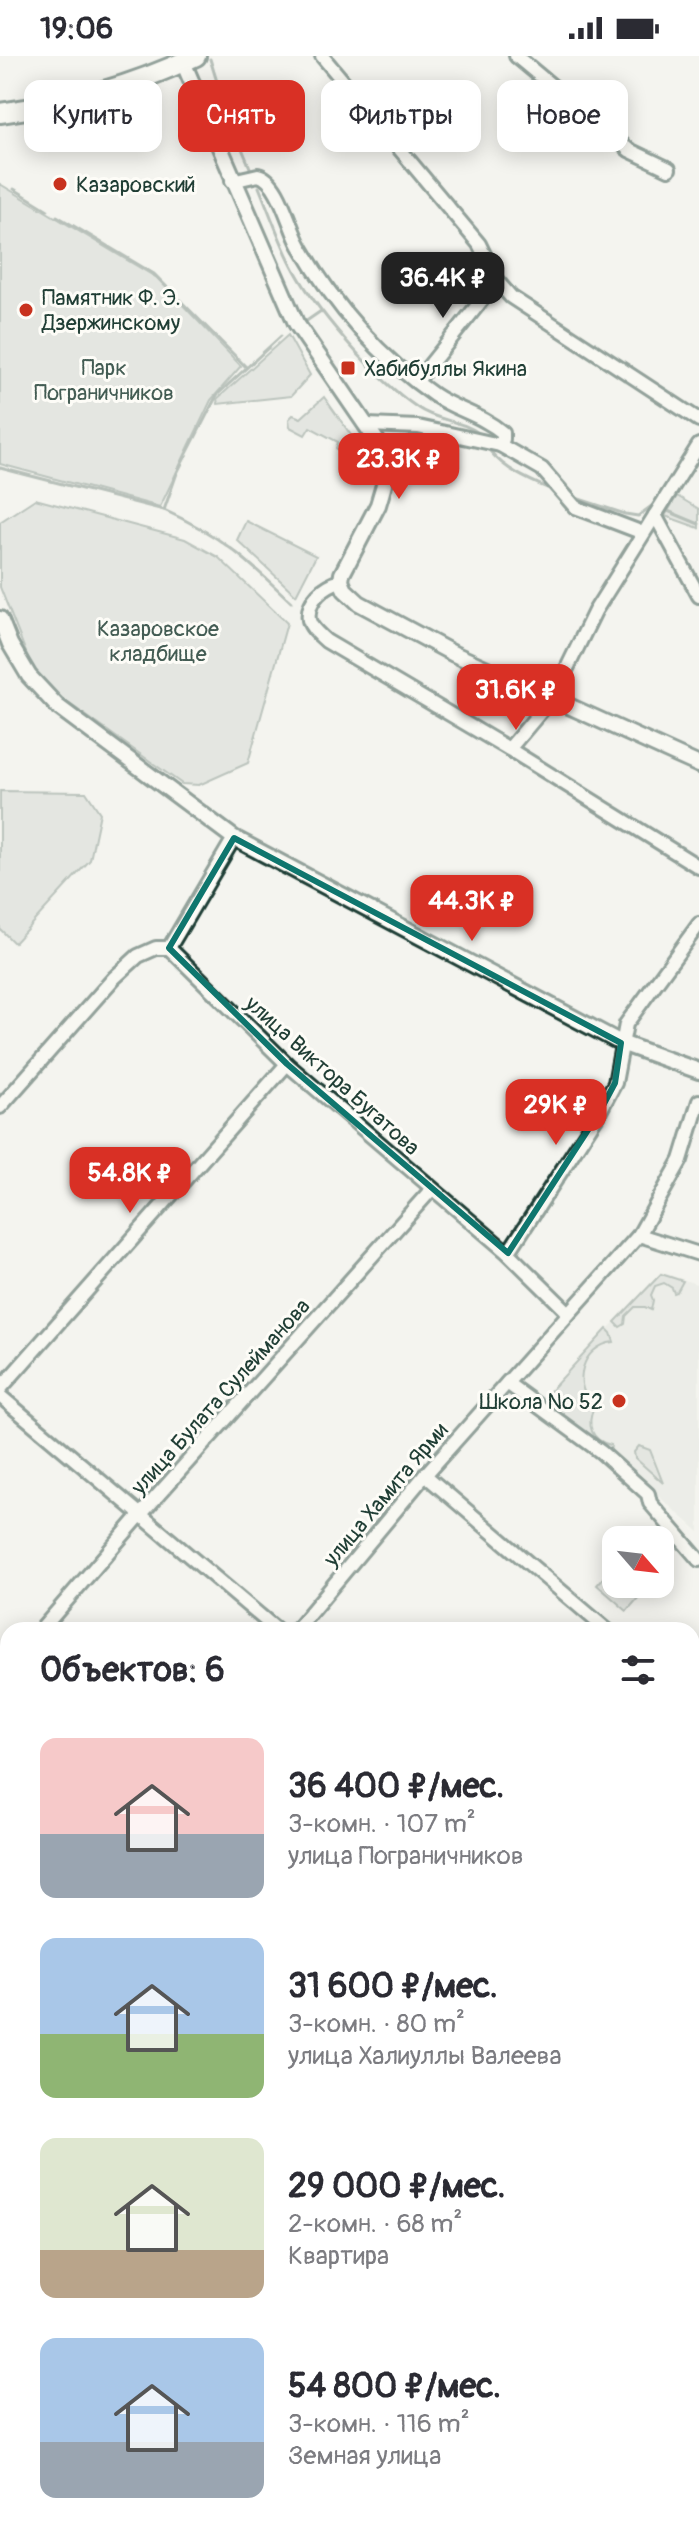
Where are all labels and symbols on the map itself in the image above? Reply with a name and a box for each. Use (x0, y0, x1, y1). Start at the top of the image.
place label: Казаровский (76, 171, 196, 199)
marker: Казаровский (51, 175, 69, 193)
pin: 36.4K ₽ (369, 252, 517, 320)
place label: Памятник Ф. Э. Дзержинскому (41, 284, 181, 337)
marker: Памятник Ф. Э. Дзержинскому (17, 301, 35, 319)
park label: Парк Пограничников (34, 354, 174, 407)
place label: Хабибуллы Якина (364, 355, 527, 383)
marker: Хабибуллы Якина (339, 359, 357, 377)
pin: 23.3K ₽ (325, 433, 473, 501)
park label: Казаровское кладбище (97, 615, 219, 668)
pin: 31.6K ₽ (442, 664, 590, 732)
pin: 44.3K ₽ (398, 875, 546, 943)
street label: улица Виктора Бугатова (238, 989, 426, 1162)
pin: 29K ₽ (500, 1079, 612, 1147)
pin: 54.8K ₽ (56, 1147, 204, 1215)
street label: улица Булата Сулейманова (125, 1293, 316, 1501)
place label: Школа № 52 (480, 1388, 603, 1416)
marker: Школа № 52 (610, 1392, 628, 1410)
street label: улица Хамита Ярми (317, 1417, 454, 1573)
north arrow (602, 1526, 674, 1598)

